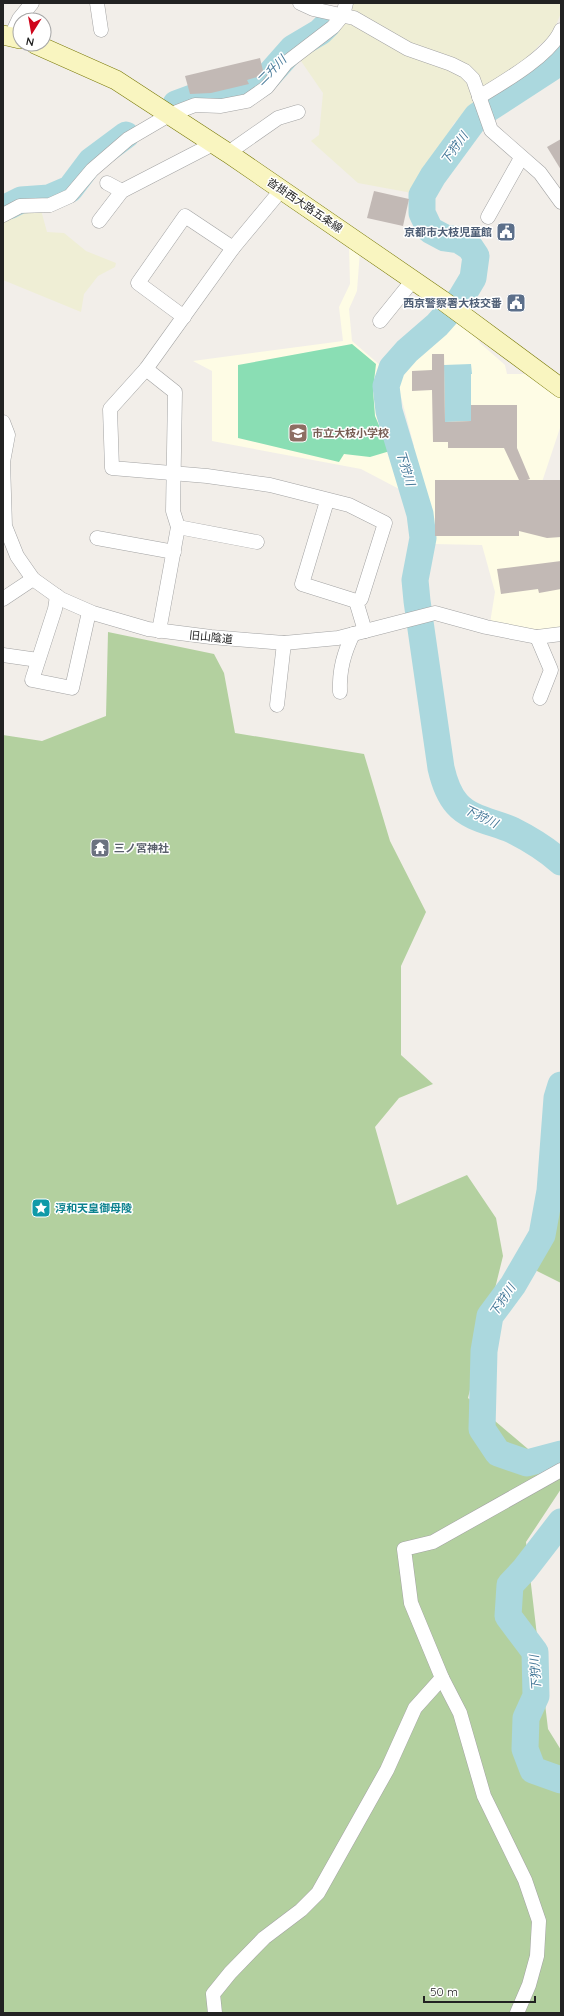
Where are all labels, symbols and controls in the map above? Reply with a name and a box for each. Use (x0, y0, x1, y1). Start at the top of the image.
north arrow (12, 12, 52, 52)
text: N (25, 34, 35, 49)
water label: 二升川 (253, 51, 290, 88)
water label: 下狩川 (437, 127, 472, 167)
street label: 沓掛西大路五条線 (265, 175, 345, 235)
public building icon: 京都市大枝児童館 (495, 221, 517, 243)
place label: 京都市大枝児童館 (404, 225, 492, 239)
public building icon: 西京警察署大枝交番 (505, 292, 527, 314)
place label: 西京警察署大枝交番 (403, 296, 502, 310)
school or university icon: 市立大枝小学校 (287, 422, 309, 444)
place label: 市立大枝小学校 (312, 426, 389, 440)
water label: 下狩川 (394, 449, 419, 489)
street label: 旧山陰道 (188, 628, 234, 646)
water label: 下狩川 (462, 801, 502, 832)
temple icon: 三ノ宮神社 (89, 837, 111, 859)
place label: 三ノ宮神社 (114, 841, 169, 855)
place icon: 淳和天皇御母陵 (30, 1197, 52, 1219)
place label: 淳和天皇御母陵 (55, 1201, 132, 1215)
water label: 下狩川 (486, 1279, 519, 1319)
water label: 下狩川 (526, 1653, 544, 1691)
scale bar (424, 1978, 535, 2004)
text: 50 m (430, 1984, 458, 1999)

